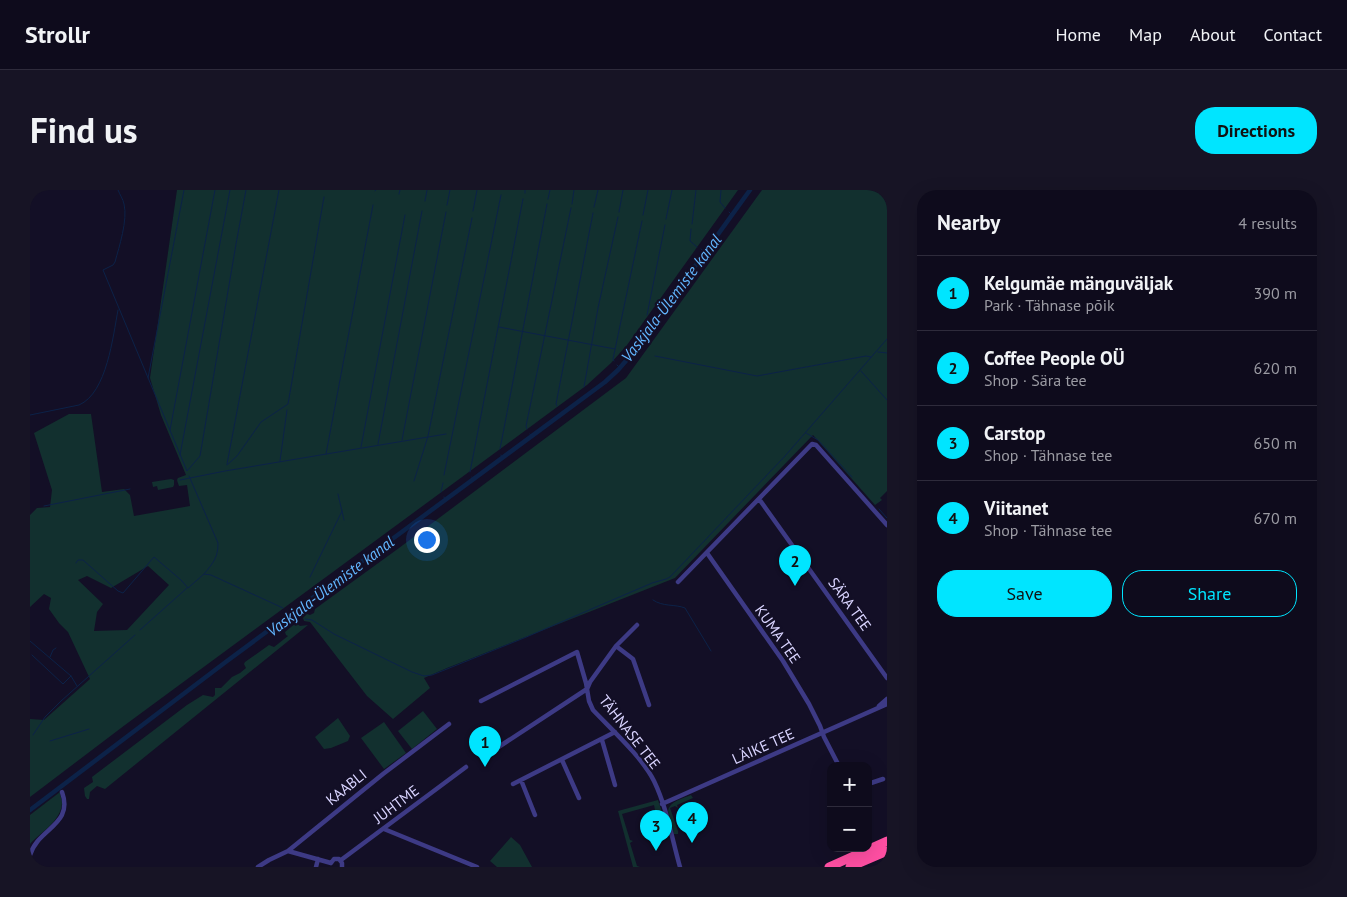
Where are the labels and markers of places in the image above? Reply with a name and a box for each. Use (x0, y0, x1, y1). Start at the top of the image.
pin: 2 (779, 545, 811, 586)
pin: 1 (469, 726, 501, 767)
pin: 4 (676, 802, 708, 843)
pin: 3 (640, 810, 672, 851)

